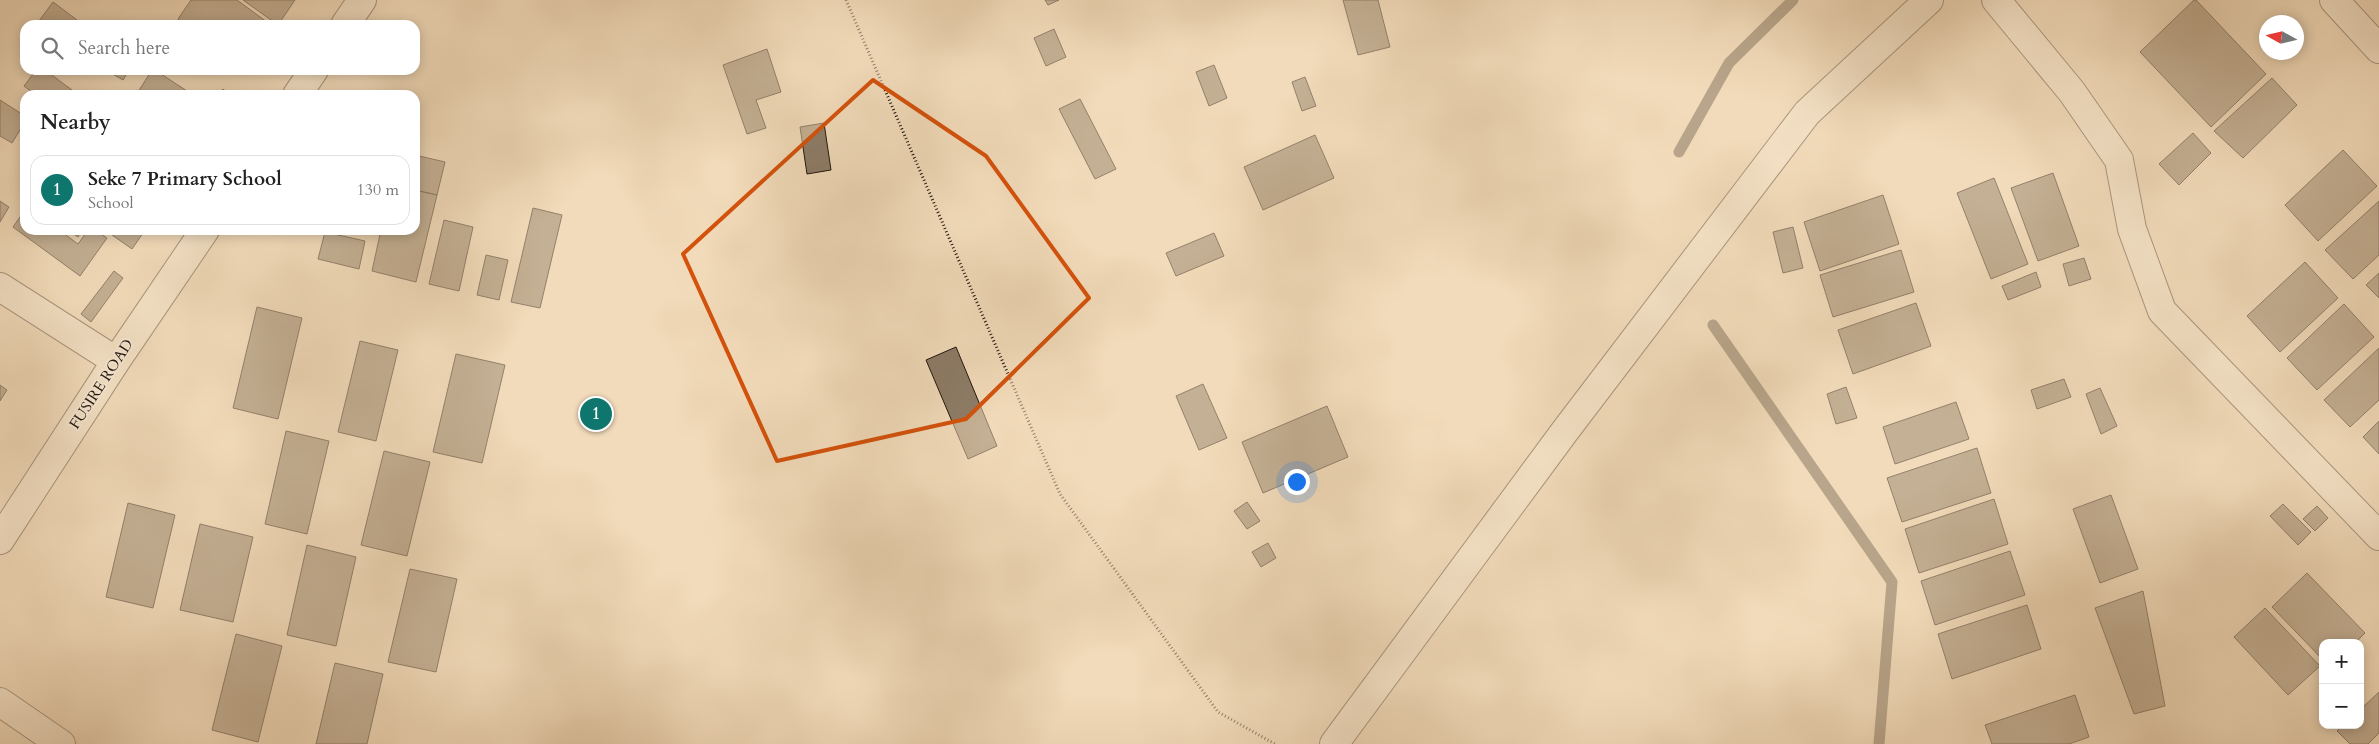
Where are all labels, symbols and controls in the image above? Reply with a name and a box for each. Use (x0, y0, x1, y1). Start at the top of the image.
north arrow (2259, 15, 2304, 60)
search box (20, 20, 420, 75)
icon: search (38, 34, 66, 62)
text: Search here (78, 35, 170, 61)
text: Nearby (40, 108, 111, 137)
text: Seke 7 Primary School (88, 166, 282, 192)
text: 1 (53, 179, 61, 201)
text: 130 m (357, 179, 399, 201)
text: School (88, 192, 133, 214)
street label: FUSIRE ROAD (64, 335, 138, 433)
pin: 1 (580, 395, 612, 433)
your location (1284, 469, 1310, 495)
map controls (2319, 639, 2364, 729)
button: + (2319, 639, 2364, 684)
button: − (2319, 684, 2364, 729)

